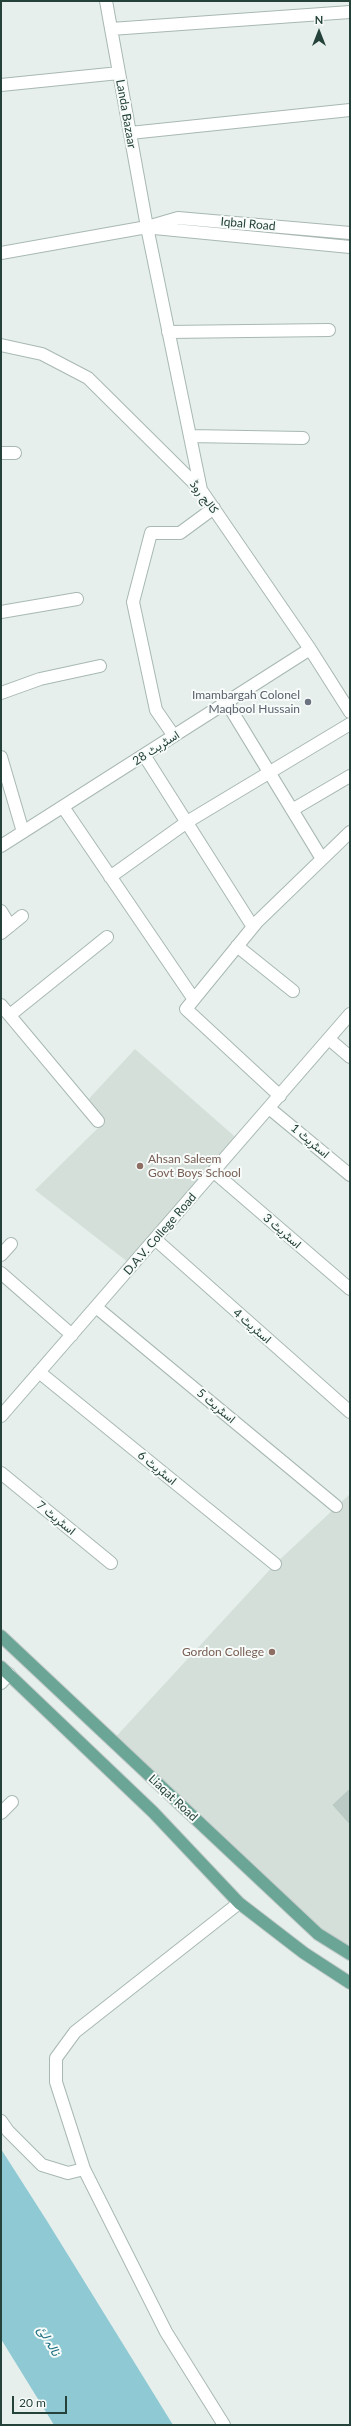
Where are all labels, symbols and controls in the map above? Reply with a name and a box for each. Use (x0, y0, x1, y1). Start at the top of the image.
north arrow (299, 12, 339, 52)
text: N (315, 13, 323, 26)
street label: Landa Bazaar (113, 78, 139, 150)
street label: Iqbal Road (220, 214, 276, 234)
street label: کالج روڈ (187, 477, 221, 517)
place label: Imambargah Colonel Maqbool Hussain (192, 688, 300, 716)
marker: Imambargah Colonel Maqbool Hussain (303, 697, 313, 707)
street label: اسٹریٹ 28 (130, 728, 182, 768)
street label: اسٹریٹ 1 (288, 1121, 332, 1161)
place label: Ahsan Saleem Govt Boys School (148, 1152, 241, 1180)
marker: Ahsan Saleem Govt Boys School (135, 1161, 145, 1171)
street label: D.A.V. College Road (121, 1190, 199, 1278)
street label: اسٹریٹ 3 (260, 1211, 304, 1251)
street label: اسٹریٹ 4 (230, 1306, 274, 1346)
street label: اسٹریٹ 5 (194, 1386, 238, 1426)
street label: اسٹریٹ 6 (135, 1448, 179, 1488)
street label: اسٹریٹ 7 (34, 1498, 78, 1538)
place label: Gordon College (182, 1645, 264, 1659)
marker: Gordon College (267, 1647, 277, 1657)
street label: Liaqat Road (146, 1772, 200, 1824)
water label: نالہ لئ (34, 2323, 64, 2359)
scale bar (14, 2388, 69, 2414)
text: 20 m (19, 2395, 46, 2410)

